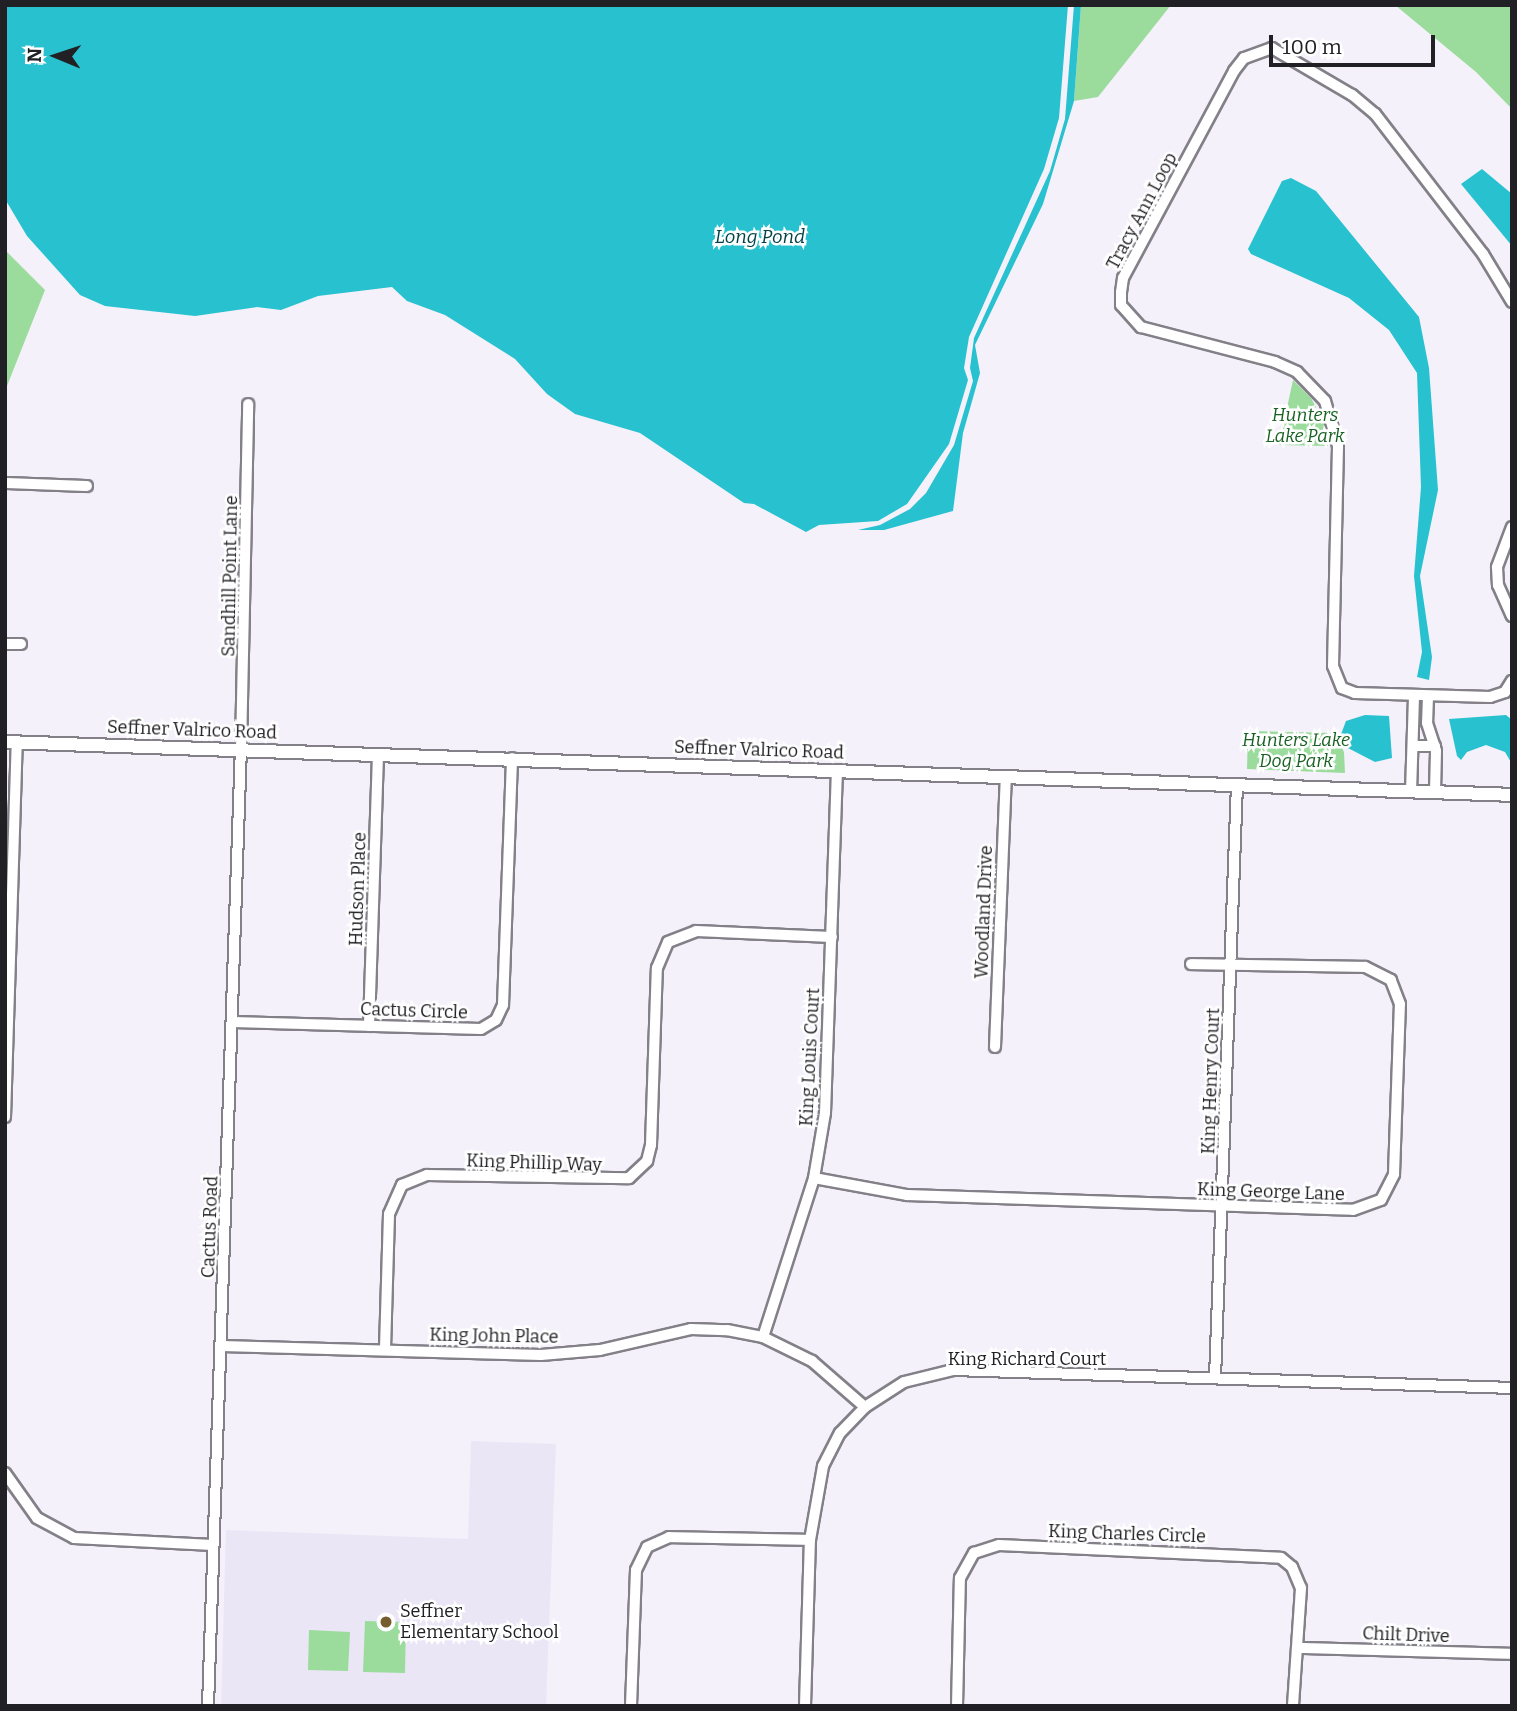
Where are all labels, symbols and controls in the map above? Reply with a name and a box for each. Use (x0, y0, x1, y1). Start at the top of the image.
north arrow (21, 21, 91, 91)
scale bar (1272, 21, 1438, 65)
text: 100 m (1282, 34, 1342, 60)
text: N (23, 48, 46, 63)
street label: Tracy Ann Loop (1102, 149, 1182, 273)
water label: Long Pond (715, 226, 805, 248)
park label: Hunters Lake Park (1265, 405, 1345, 448)
street label: Sandhill Point Lane (218, 495, 242, 657)
street label: Seffner Valrico Road (107, 716, 277, 744)
park label: Hunters Lake Dog Park (1242, 730, 1350, 772)
street label: Seffner Valrico Road (674, 736, 844, 764)
street label: Hudson Place (345, 832, 371, 946)
street label: Woodland Drive (971, 845, 997, 979)
street label: King Louis Court (796, 987, 824, 1127)
street label: Cactus Circle (360, 998, 468, 1024)
street label: King Henry Court (1198, 1007, 1224, 1155)
street label: King Phillip Way (466, 1150, 602, 1176)
street label: Cactus Road (197, 1176, 223, 1278)
street label: King George Lane (1197, 1179, 1345, 1205)
street label: King John Place (429, 1324, 559, 1348)
street label: King Richard Court (948, 1348, 1106, 1370)
street label: King Charles Circle (1048, 1520, 1206, 1548)
place label: Seffner Elementary School (400, 1601, 559, 1644)
marker: Seffner Elementary School (378, 1614, 394, 1630)
street label: Chilt Drive (1362, 1623, 1450, 1647)

